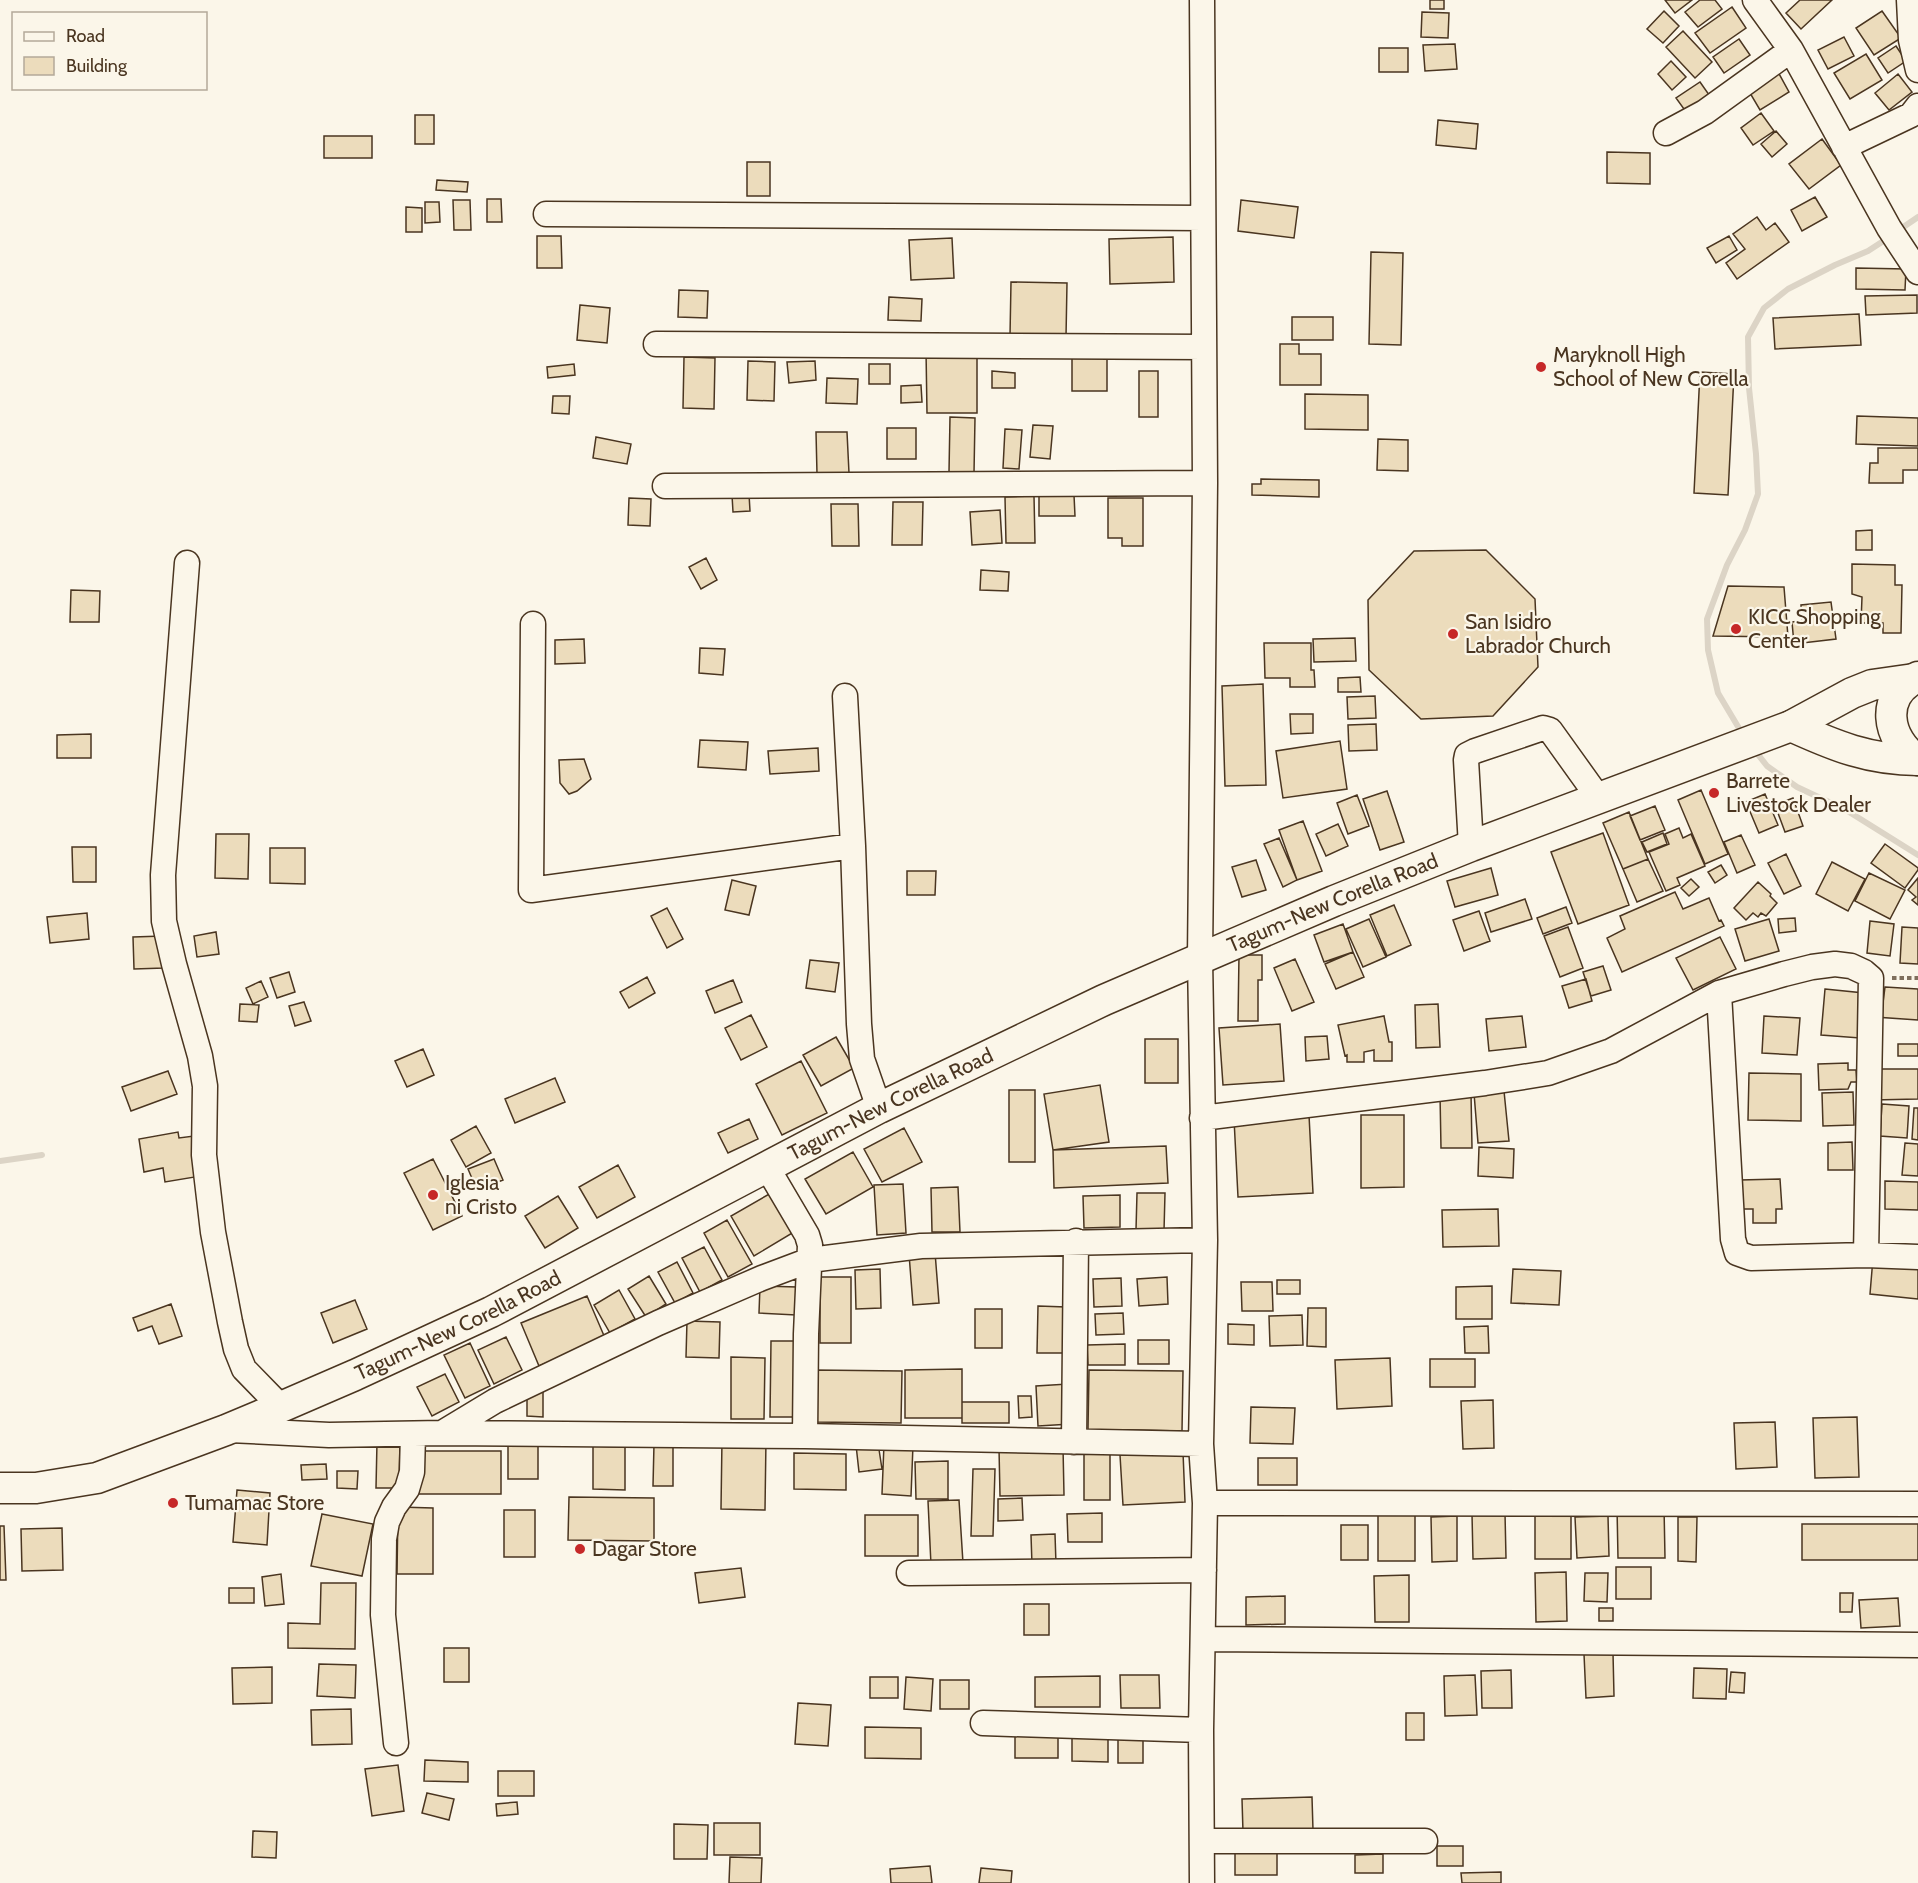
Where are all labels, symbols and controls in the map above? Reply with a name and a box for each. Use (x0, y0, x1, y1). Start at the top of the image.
legend (12, 12, 207, 90)
text: Road (66, 25, 105, 47)
text: Building (66, 55, 128, 77)
place label: Maryknoll High School of New Corella (1553, 342, 1749, 391)
marker: Maryknoll High School of New Corella (1534, 360, 1548, 374)
place label: KICC Shopping Center (1748, 604, 1881, 653)
place label: San Isidro Labrador Church (1465, 609, 1611, 658)
marker: KICC Shopping Center (1729, 622, 1743, 636)
marker: San Isidro Labrador Church (1446, 627, 1460, 641)
place label: Barrete Livestock Dealer (1726, 768, 1871, 817)
marker: Barrete Livestock Dealer (1707, 786, 1721, 800)
street label: Tagum-New Corella Road (1223, 848, 1441, 957)
street label: Tagum-New Corella Road (784, 1042, 997, 1166)
place label: Iglesia ni Cristo (445, 1170, 517, 1219)
marker: Iglesia ni Cristo (426, 1188, 440, 1202)
street label: Tagum-New Corella Road (351, 1265, 565, 1385)
place label: Tumamac Store (185, 1490, 324, 1515)
marker: Tumamac Store (166, 1496, 180, 1510)
place label: Dagar Store (592, 1536, 697, 1561)
marker: Dagar Store (573, 1542, 587, 1556)

